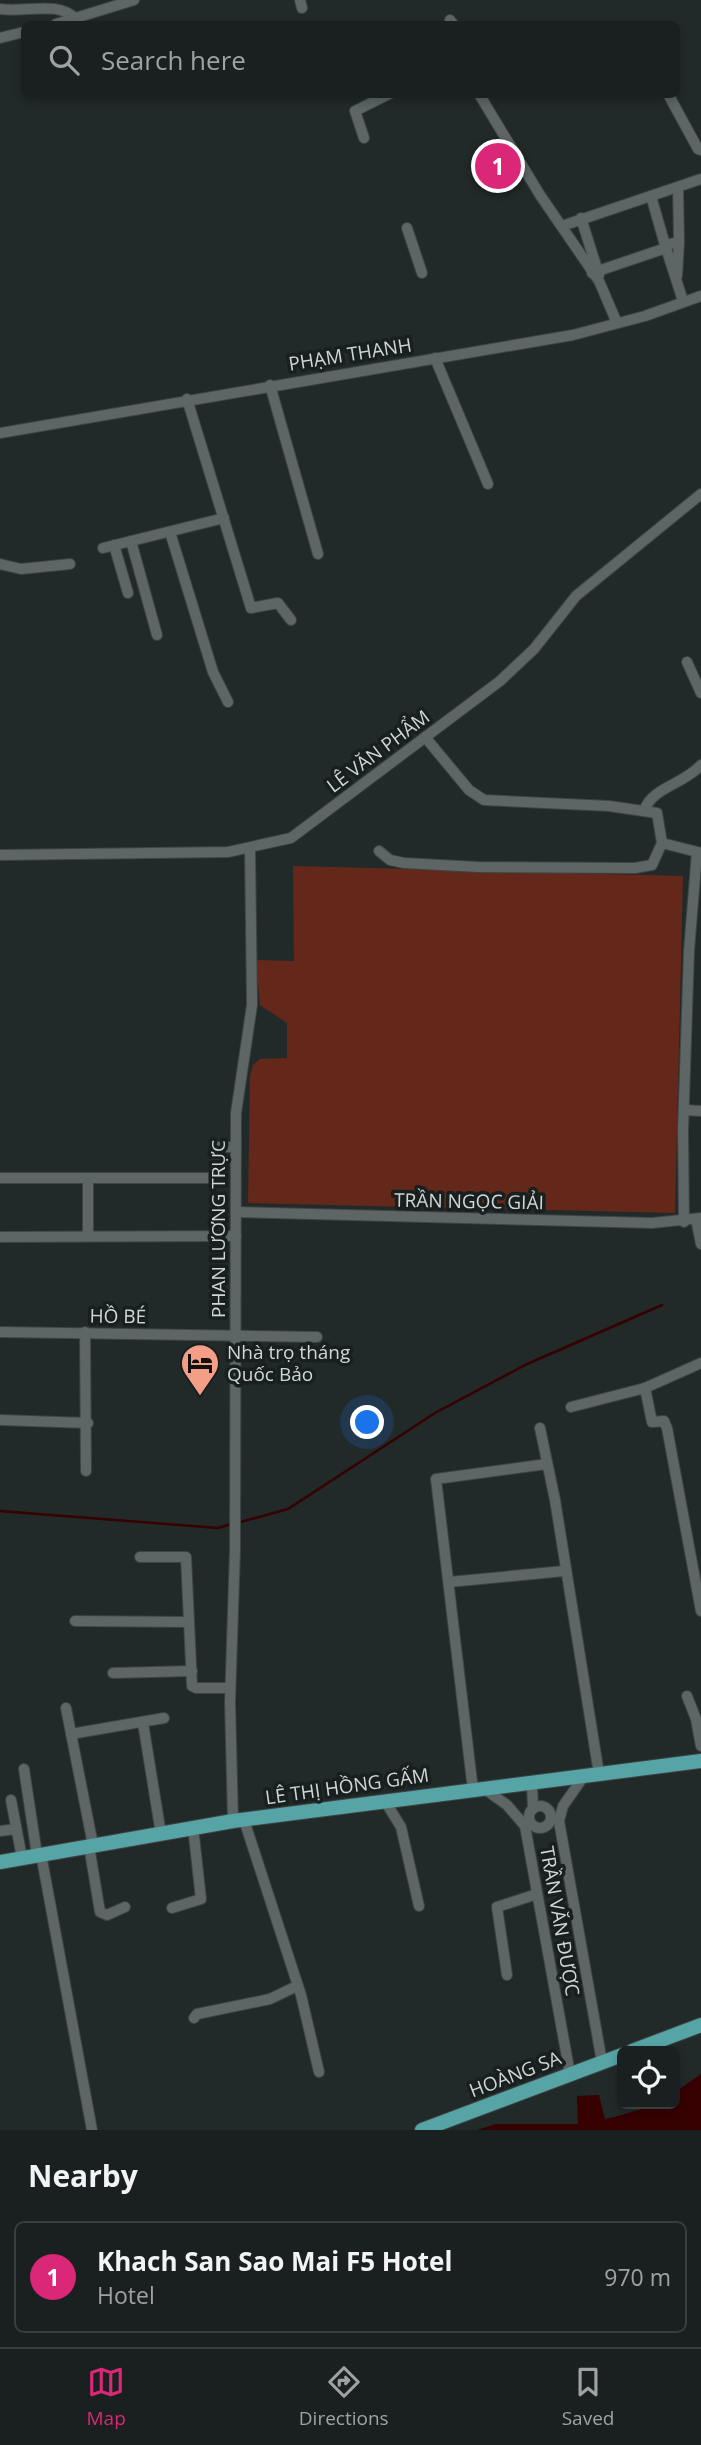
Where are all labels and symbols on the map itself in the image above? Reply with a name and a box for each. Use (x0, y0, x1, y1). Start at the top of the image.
pin: 1 (475, 140, 521, 192)
street label: PHẠM THANH (287, 331, 413, 377)
street label: LÊ VĂN PHẨM (321, 704, 435, 798)
street label: PHAN LƯƠNG TRỰC (205, 1140, 231, 1318)
street label: TRẦN NGỌC GIẢI (394, 1187, 544, 1215)
street label: HỒ BÉ (89, 1303, 147, 1329)
place label: Nhà trọ tháng Quốc Bảo (227, 1339, 350, 1387)
hotel icon: Nhà trọ tháng Quốc Bảo (179, 1342, 221, 1397)
your location (350, 1405, 384, 1439)
street label: LÊ THỊ HỒNG GẤM (264, 1762, 430, 1810)
street label: TRẦN VĂN ĐƯỢC (534, 1844, 586, 1998)
street label: HOÀNG SA (465, 2045, 565, 2103)

